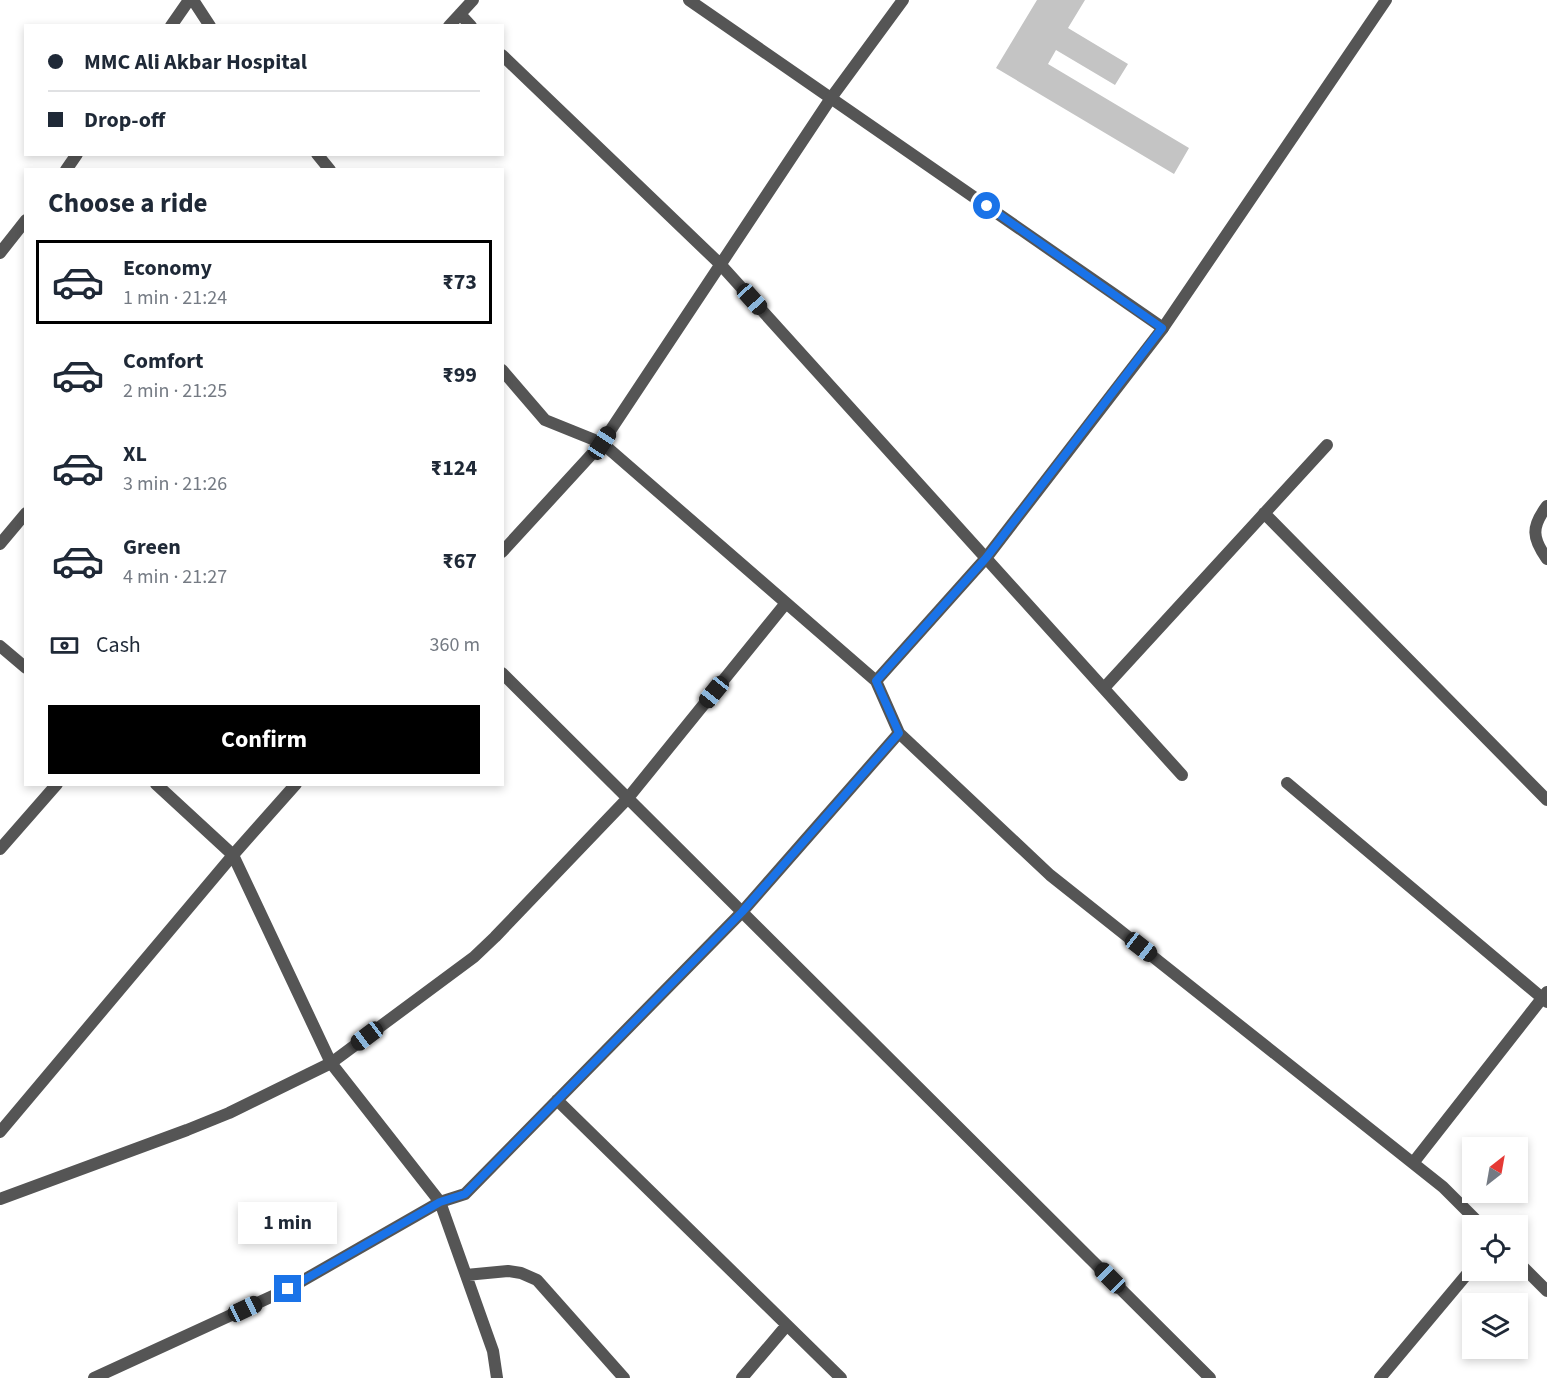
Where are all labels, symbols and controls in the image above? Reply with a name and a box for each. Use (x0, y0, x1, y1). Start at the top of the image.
text: MMC Ali Akbar Hospital (84, 46, 307, 78)
text: Drop-off (84, 104, 165, 136)
text: Choose a ride (48, 184, 208, 223)
route start (973, 192, 1000, 219)
text: Economy (123, 252, 212, 284)
icon: car (51, 255, 105, 309)
text: ₹73 (442, 266, 477, 298)
car (733, 280, 771, 318)
text: 1 min · 21:24 (123, 284, 227, 312)
text: Comfort (123, 345, 204, 377)
icon: car (51, 348, 105, 402)
text: ₹99 (442, 359, 477, 391)
text: 2 min · 21:25 (123, 377, 227, 405)
car (585, 423, 619, 463)
text: XL (123, 438, 147, 470)
icon: car (51, 441, 105, 495)
text: ₹124 (431, 452, 477, 484)
text: 3 min · 21:26 (123, 470, 227, 498)
text: Green (123, 531, 181, 563)
icon: car (51, 534, 105, 588)
text: ₹67 (442, 545, 477, 577)
text: 4 min · 21:27 (123, 563, 227, 591)
icon: cash (48, 629, 81, 662)
text: Cash (96, 629, 141, 661)
text: 360 m (430, 631, 480, 659)
car (696, 672, 732, 712)
button: Confirm (48, 705, 480, 774)
car (1121, 929, 1161, 965)
car (347, 1018, 387, 1054)
north arrow (1462, 1137, 1528, 1203)
map controls (1462, 1137, 1528, 1359)
callout: 1 min (238, 1202, 338, 1244)
text: 1 min (263, 1209, 312, 1237)
button: locate (1462, 1215, 1528, 1281)
car (1091, 1259, 1129, 1297)
route end (274, 1275, 301, 1302)
car (225, 1293, 265, 1325)
button: layers (1462, 1293, 1528, 1359)

